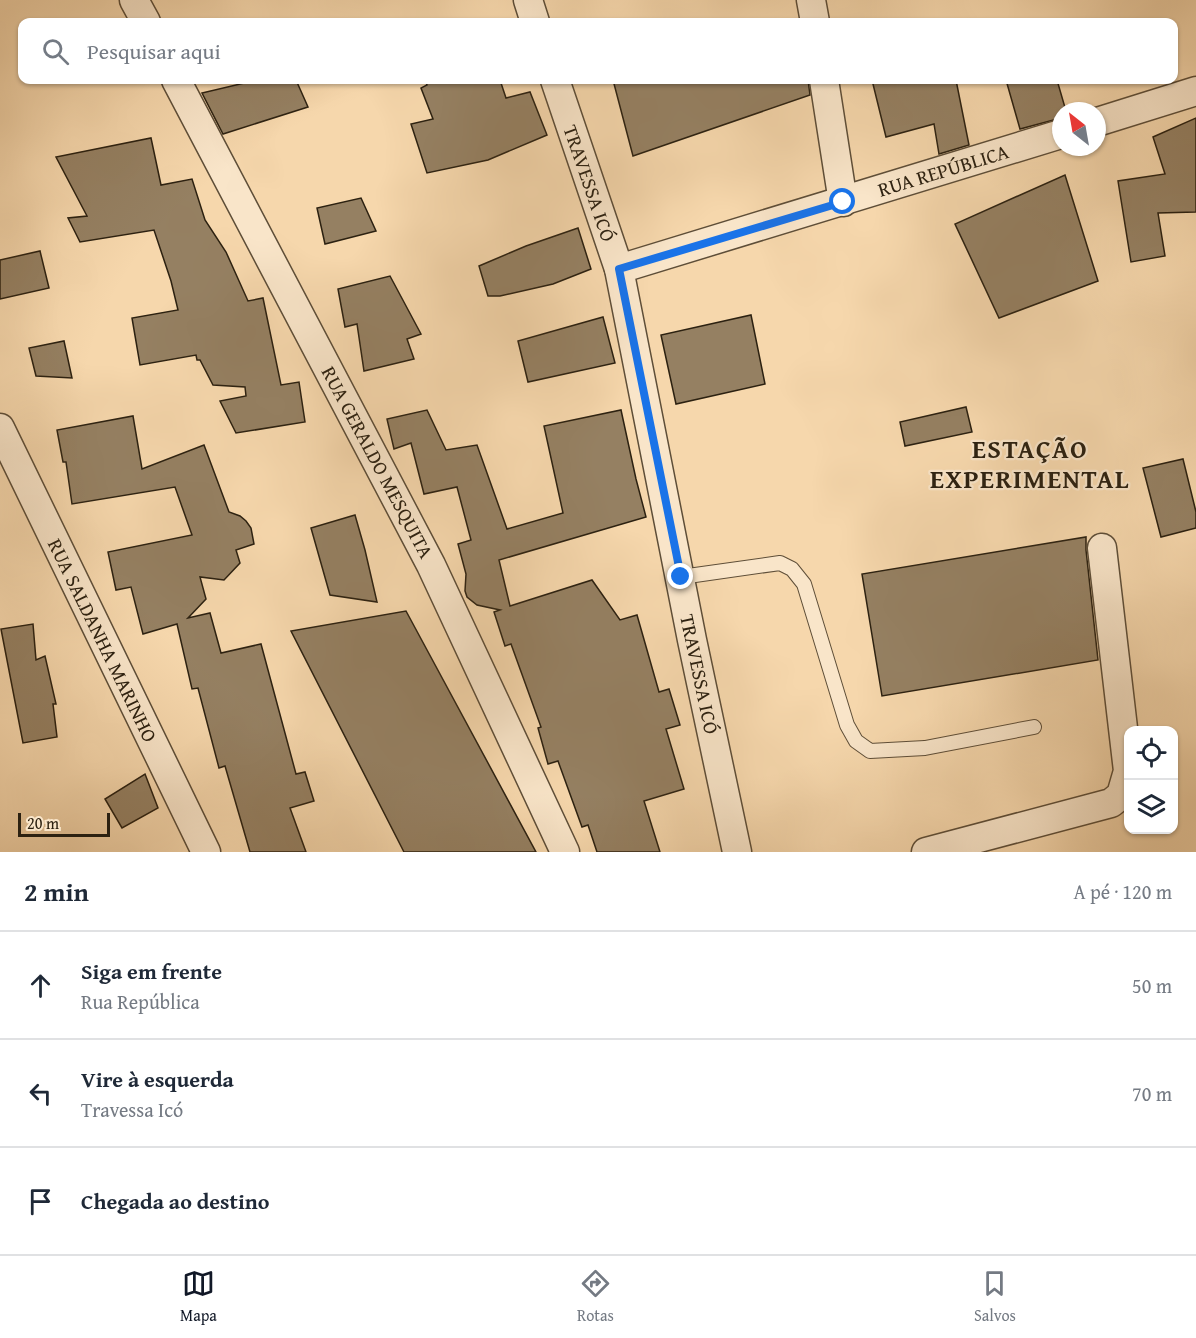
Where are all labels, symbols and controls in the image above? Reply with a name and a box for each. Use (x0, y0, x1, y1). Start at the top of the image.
search box (18, 18, 1178, 84)
icon: search (39, 35, 72, 68)
text: Pesquisar aqui (87, 35, 221, 67)
north arrow (1052, 102, 1106, 156)
street label: TRAVESSA ICÓ (556, 121, 624, 245)
street label: RUA REPÚBLICA (874, 136, 1012, 204)
route start (829, 188, 855, 214)
street label: RUA GERALDO MESQUITA (315, 361, 441, 563)
district label: ESTAÇÃO EXPERIMENTAL (930, 429, 1130, 498)
street label: RUA SALDANHA MARINHO (41, 533, 165, 747)
route end (667, 563, 693, 589)
street label: TRAVESSA ICÓ (673, 611, 727, 737)
map controls (1124, 726, 1178, 834)
button: locate (1124, 726, 1178, 780)
button: layers (1124, 780, 1178, 834)
scale bar (18, 810, 110, 838)
text: 20 m (27, 811, 59, 835)
text: 2 min (24, 872, 89, 911)
text: A pé · 120 m (1074, 877, 1172, 906)
text: Siga em frente (81, 955, 222, 987)
icon: ahead (24, 969, 57, 1002)
text: 50 m (1132, 971, 1172, 1000)
text: Rua República (81, 987, 200, 1016)
text: Vire à esquerda (81, 1063, 234, 1095)
icon: left (24, 1077, 57, 1110)
text: 70 m (1132, 1079, 1172, 1108)
text: Travessa Icó (81, 1095, 183, 1124)
icon: arrive (24, 1185, 57, 1218)
text: Chegada ao destino (81, 1185, 269, 1217)
tab: Mapa (180, 1267, 217, 1327)
tab: Rotas (577, 1267, 614, 1327)
tab: Salvos (974, 1267, 1016, 1327)

